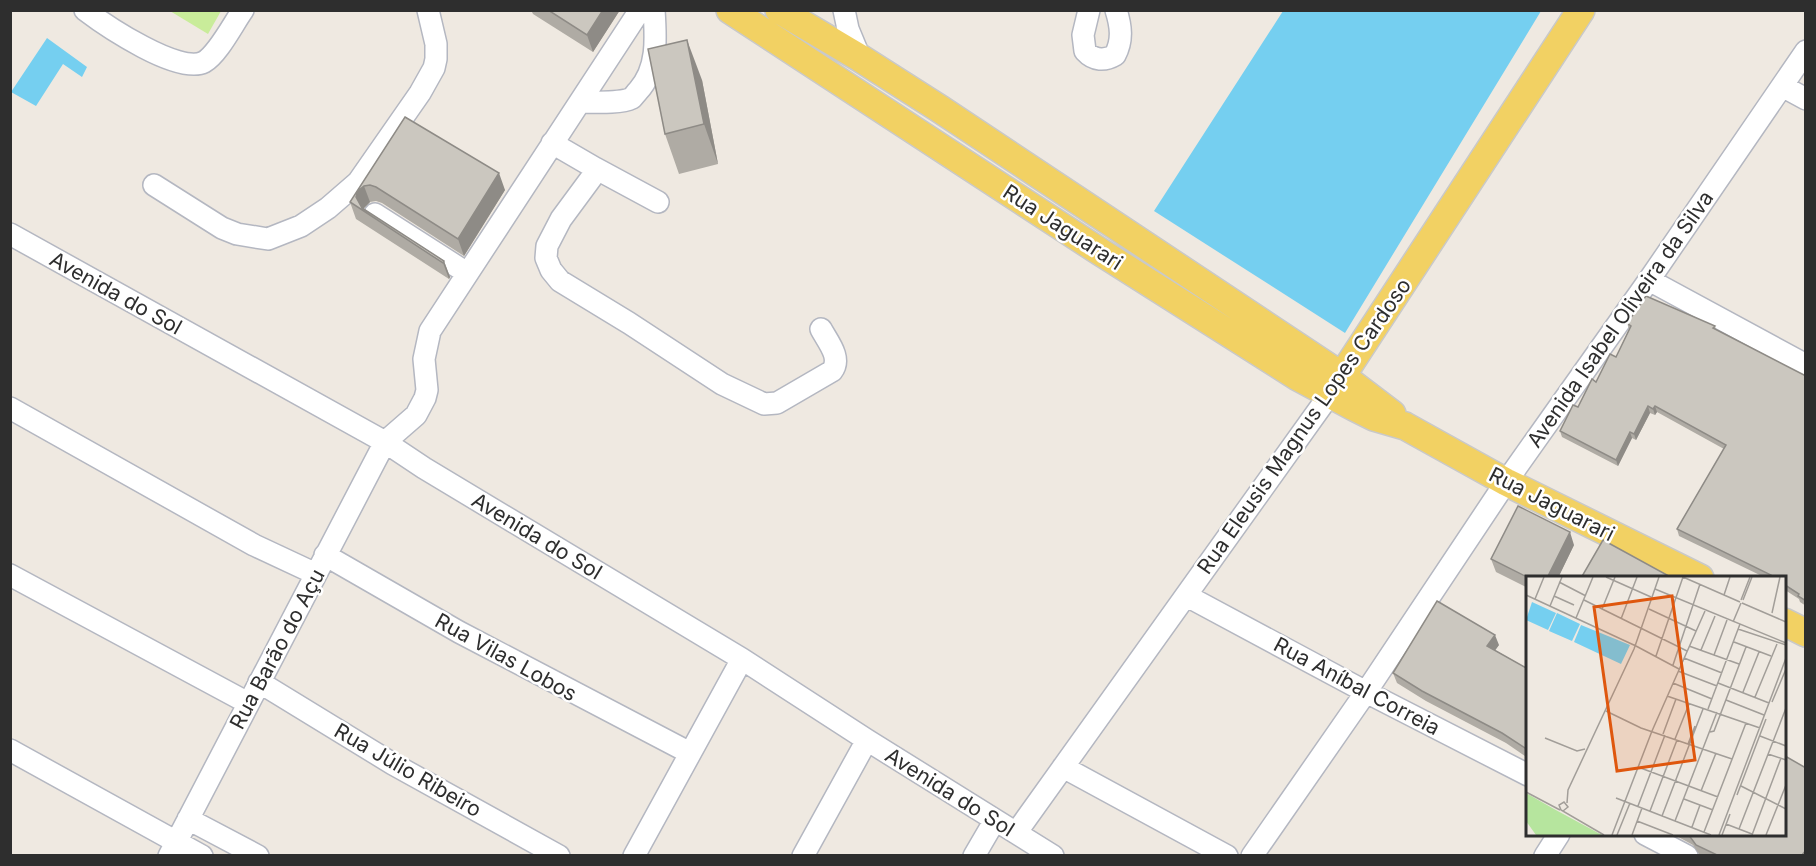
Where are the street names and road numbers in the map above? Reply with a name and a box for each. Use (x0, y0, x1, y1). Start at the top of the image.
street label: Rua Jaguarari (999, 179, 1127, 275)
street label: Avenida Isabel Oliveira da Silva (1522, 186, 1718, 452)
street label: Avenida do Sol (46, 246, 186, 340)
street label: Rua Eleusis Magnus Lopes Cardoso (1192, 273, 1416, 579)
street label: Rua Jaguarari (1485, 462, 1619, 546)
street label: Avenida do Sol (467, 487, 607, 585)
street label: Rua Barão do Açu (224, 565, 330, 733)
street label: Rua Vilas Lobos (431, 608, 581, 706)
street label: Rua Aníbal Correia (1270, 632, 1444, 740)
street label: Rua Júlio Ribeiro (330, 718, 486, 822)
street label: Avenida do Sol (881, 742, 1019, 842)

